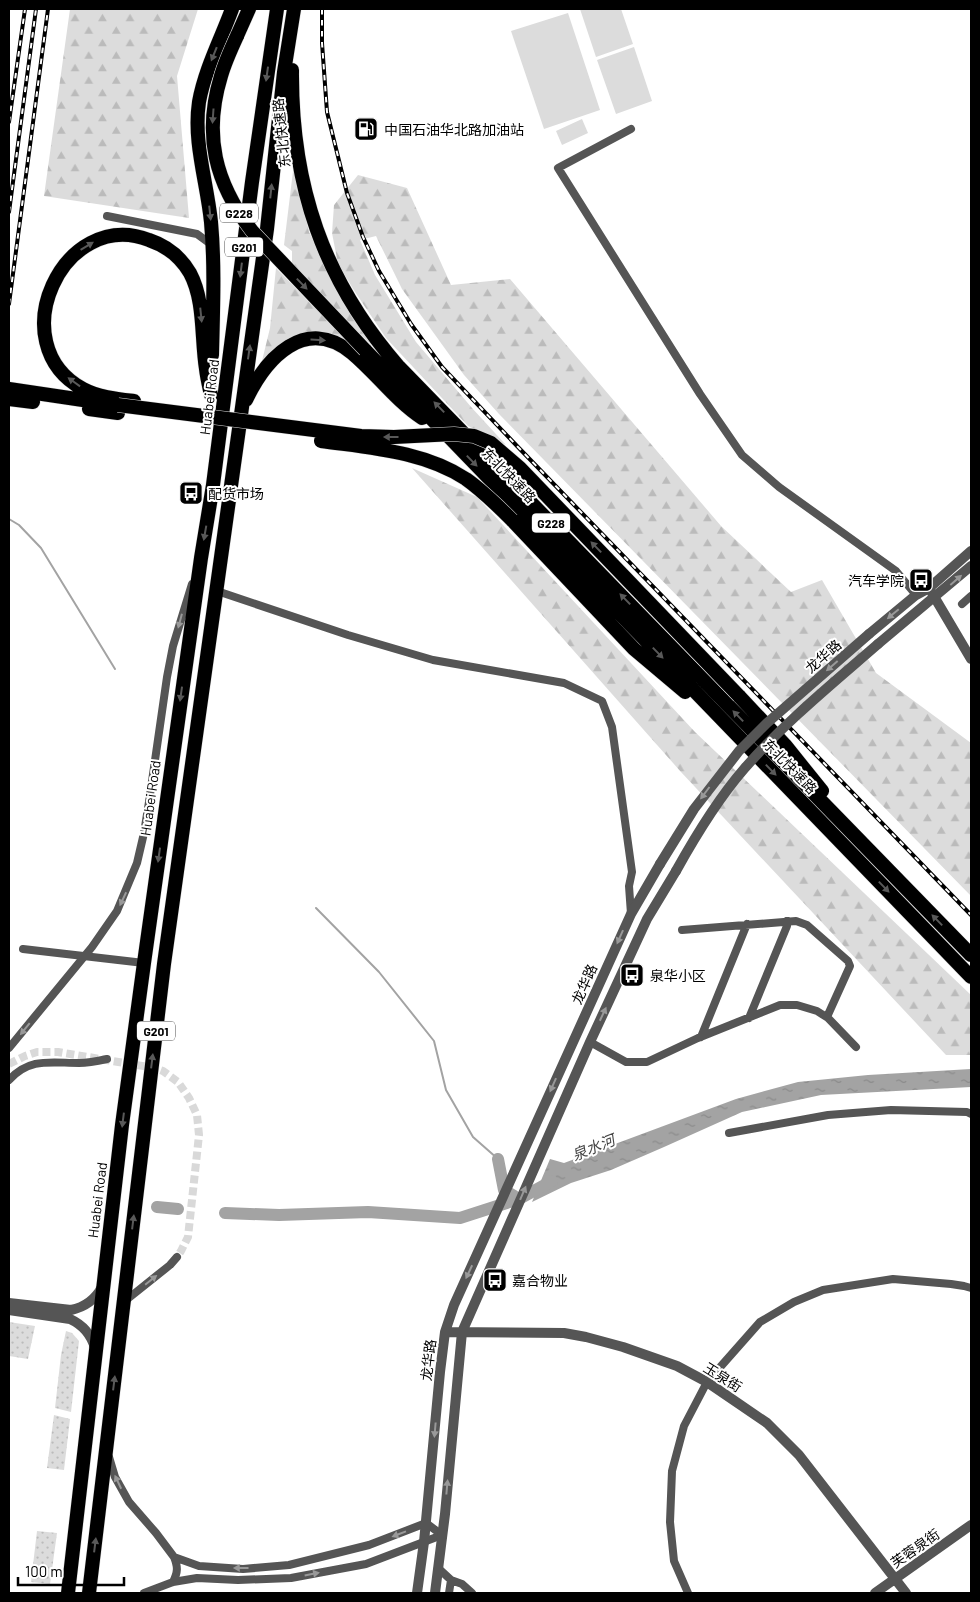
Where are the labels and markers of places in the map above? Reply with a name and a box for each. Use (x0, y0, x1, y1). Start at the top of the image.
fuel station icon: 中国石油华北路加油站 (353, 116, 379, 142)
place label: 中国石油华北路加油站 (384, 121, 524, 138)
bus stop icon: 配货市场 (178, 480, 204, 506)
place label: 配货市场 (208, 485, 264, 502)
bus stop icon: 汽车学院 (908, 567, 934, 593)
place label: 汽车学院 (848, 572, 904, 589)
bus stop icon: 泉华小区 (619, 962, 645, 988)
place label: 泉华小区 (650, 967, 706, 984)
bus stop icon: 嘉合物业 (482, 1267, 508, 1293)
place label: 嘉合物业 (512, 1272, 568, 1289)

